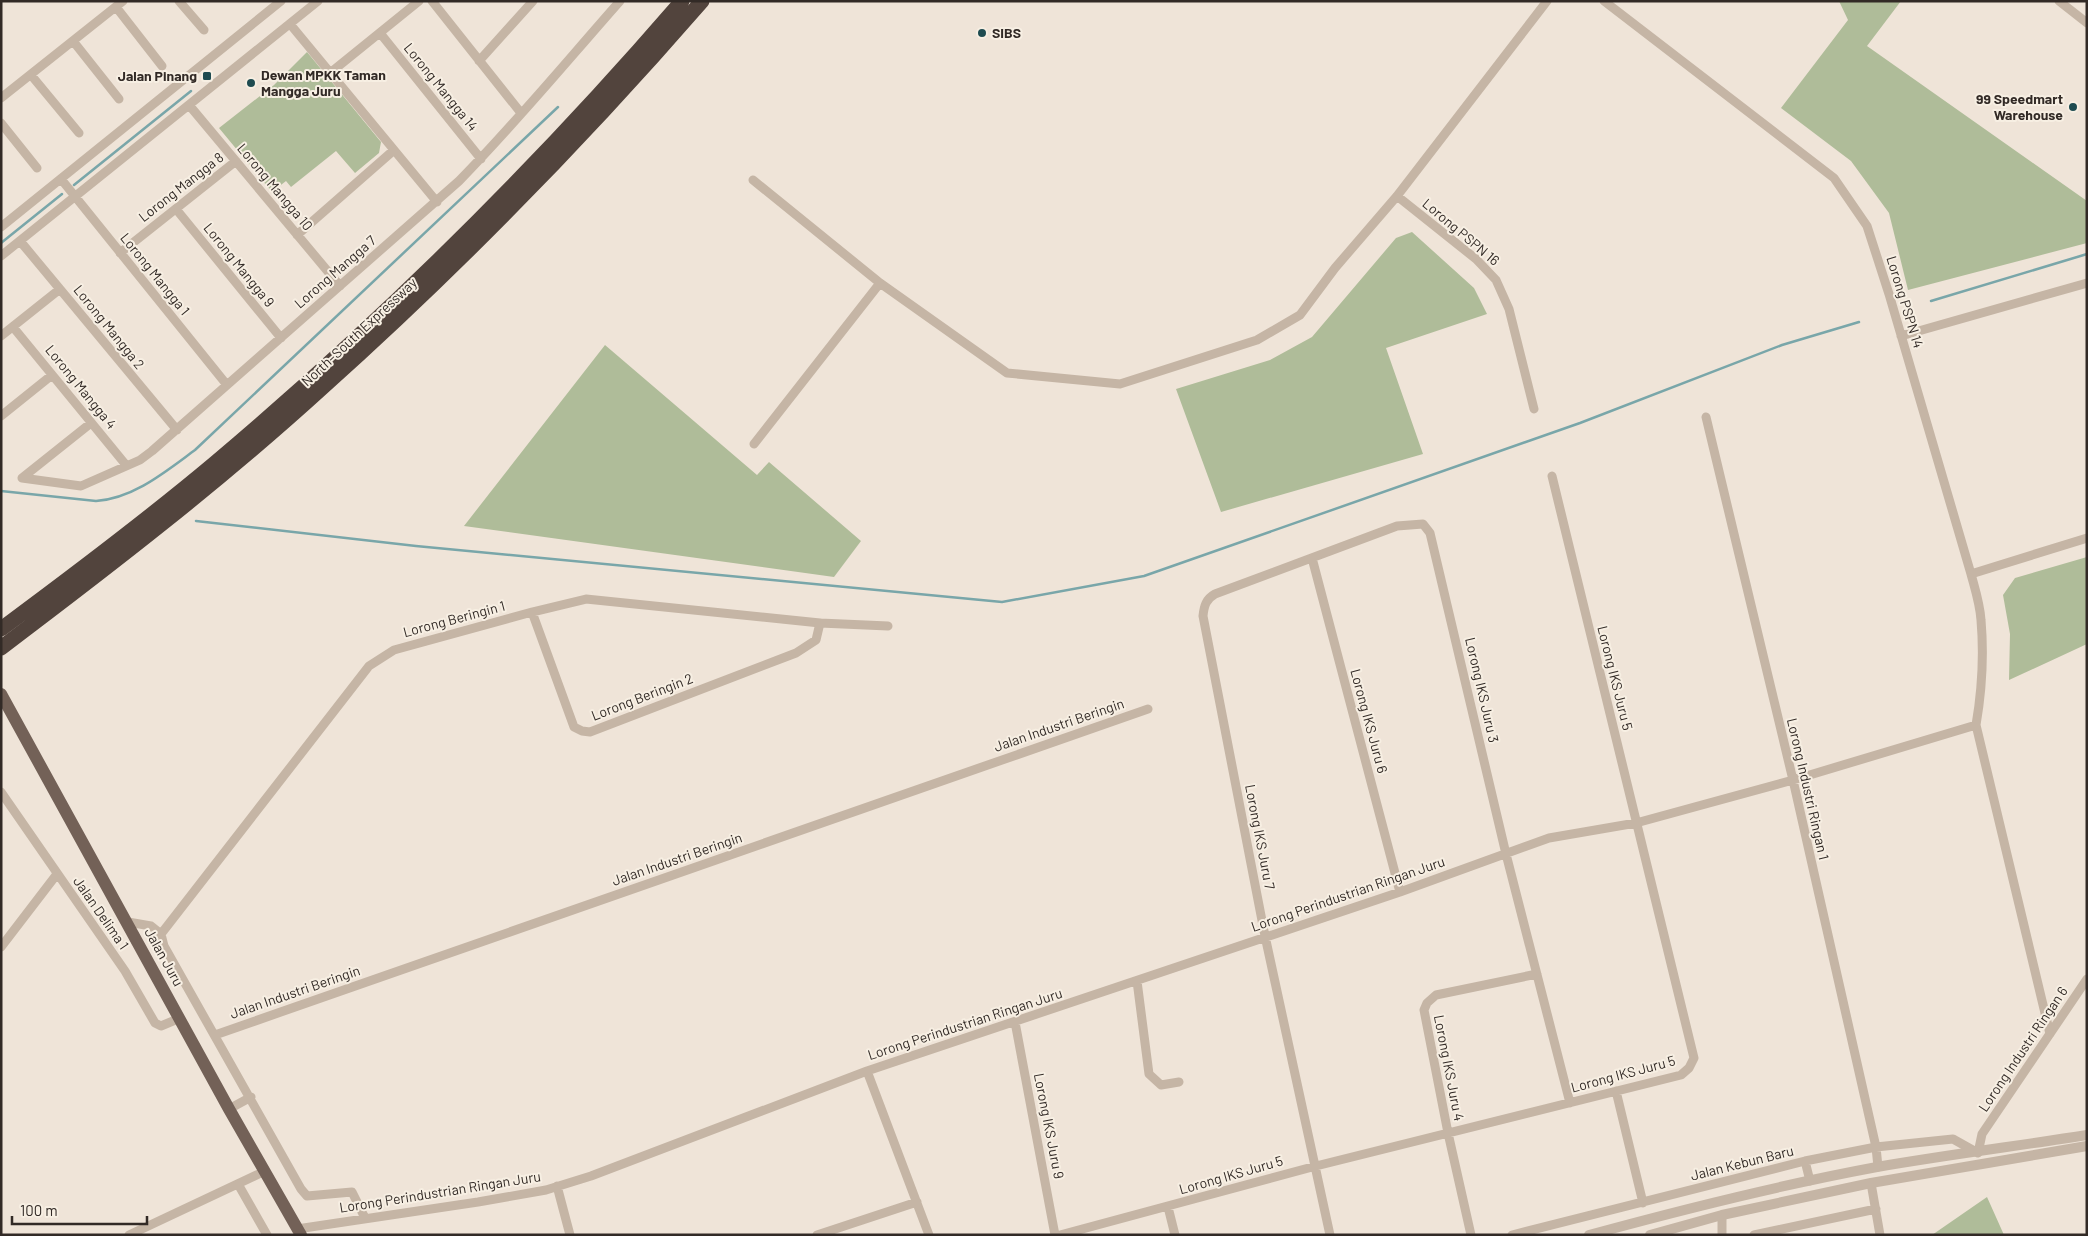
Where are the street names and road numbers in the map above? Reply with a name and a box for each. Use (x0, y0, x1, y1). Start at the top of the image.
street label: Lorong Mangga 14 (401, 39, 482, 134)
street label: Lorong Mangga 10 (234, 140, 317, 234)
street label: Lorong Mangga 8 (135, 148, 227, 225)
street label: Lorong PSPN 16 (1419, 195, 1503, 269)
street label: Lorong Mangga 9 (200, 219, 278, 310)
street label: Lorong Mangga 1 (117, 229, 194, 318)
street label: Lorong Mangga 7 (290, 231, 379, 312)
street label: Lorong PSPN 14 (1883, 254, 1928, 350)
street label: North–South Expressway (297, 273, 420, 390)
street label: Lorong Mangga 2 (70, 281, 148, 372)
street label: Lorong Mangga 4 (42, 341, 121, 432)
street label: Lorong Beringin 1 (401, 597, 507, 640)
street label: Lorong IKS Juru 5 (1594, 624, 1637, 732)
street label: Lorong IKS Juru 3 (1462, 636, 1503, 744)
street label: Lorong IKS Juru 6 (1347, 667, 1392, 775)
street label: Lorong Beringin 2 (589, 669, 695, 724)
street label: Jalan Industri Beringin (992, 694, 1126, 755)
street label: Lorong Industri Ringan 1 (1784, 716, 1833, 862)
street label: Lorong IKS Juru 7 (1242, 783, 1279, 891)
street label: Jalan Industri Beringin (610, 828, 744, 889)
street label: Lorong Perindustrian Ringan Juru (1249, 852, 1447, 935)
street label: Jalan Delima 1 (70, 873, 133, 953)
street label: Jalan Juru (141, 925, 187, 989)
street label: Jalan Industri Beringin (228, 961, 362, 1022)
street label: Lorong Industri Ringan 6 (1974, 983, 2071, 1115)
street label: Lorong Perindustrian Ringan Juru (865, 984, 1064, 1063)
street label: Lorong IKS Juru 4 (1431, 1013, 1468, 1122)
street label: Lorong IKS Juru 5 (1569, 1051, 1677, 1096)
street label: Lorong IKS Juru 9 (1031, 1072, 1068, 1180)
street label: Jalan Kebun Baru (1689, 1141, 1795, 1184)
street label: Lorong IKS Juru 5 (1177, 1152, 1285, 1197)
street label: Lorong Perindustrian Ringan Juru (338, 1167, 542, 1216)

